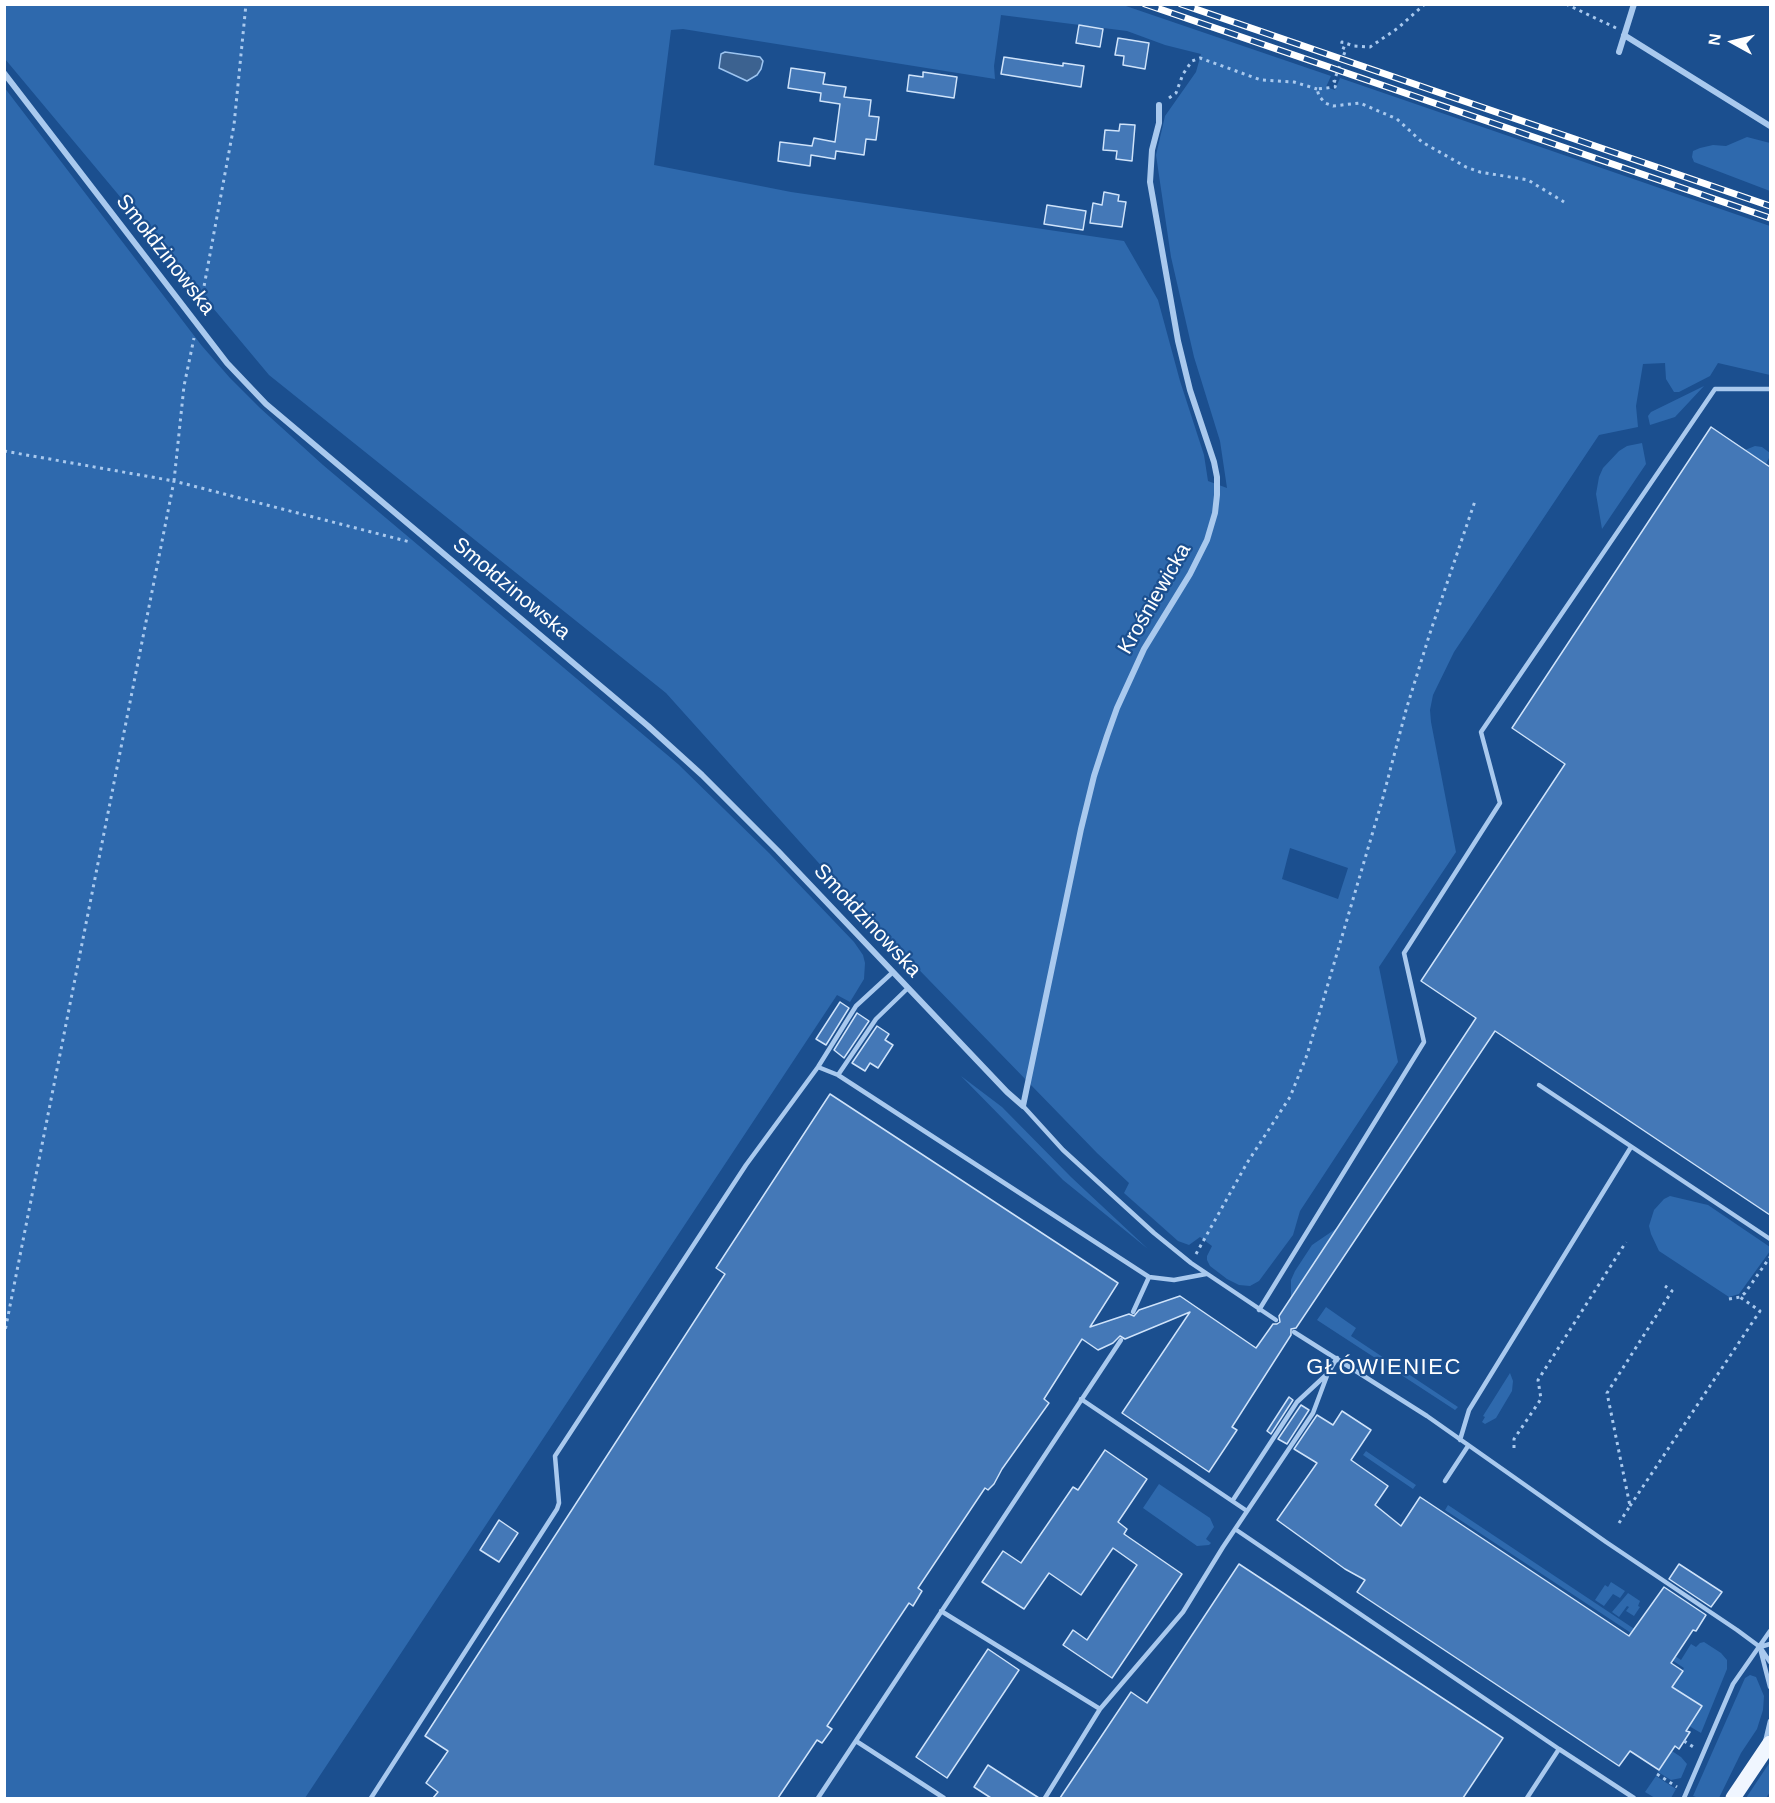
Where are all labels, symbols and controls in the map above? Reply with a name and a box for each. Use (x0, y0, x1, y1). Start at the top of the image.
north arrow (1703, 12, 1763, 72)
text: N (1705, 33, 1724, 46)
street label: Smołdzinowska (110, 190, 220, 320)
street label: Smołdzinowska (447, 532, 575, 646)
street label: Krośniewicka (1113, 539, 1197, 659)
street label: Smołdzinowska (808, 859, 926, 983)
district label: GŁÓWIENIEC (1306, 1355, 1462, 1381)

